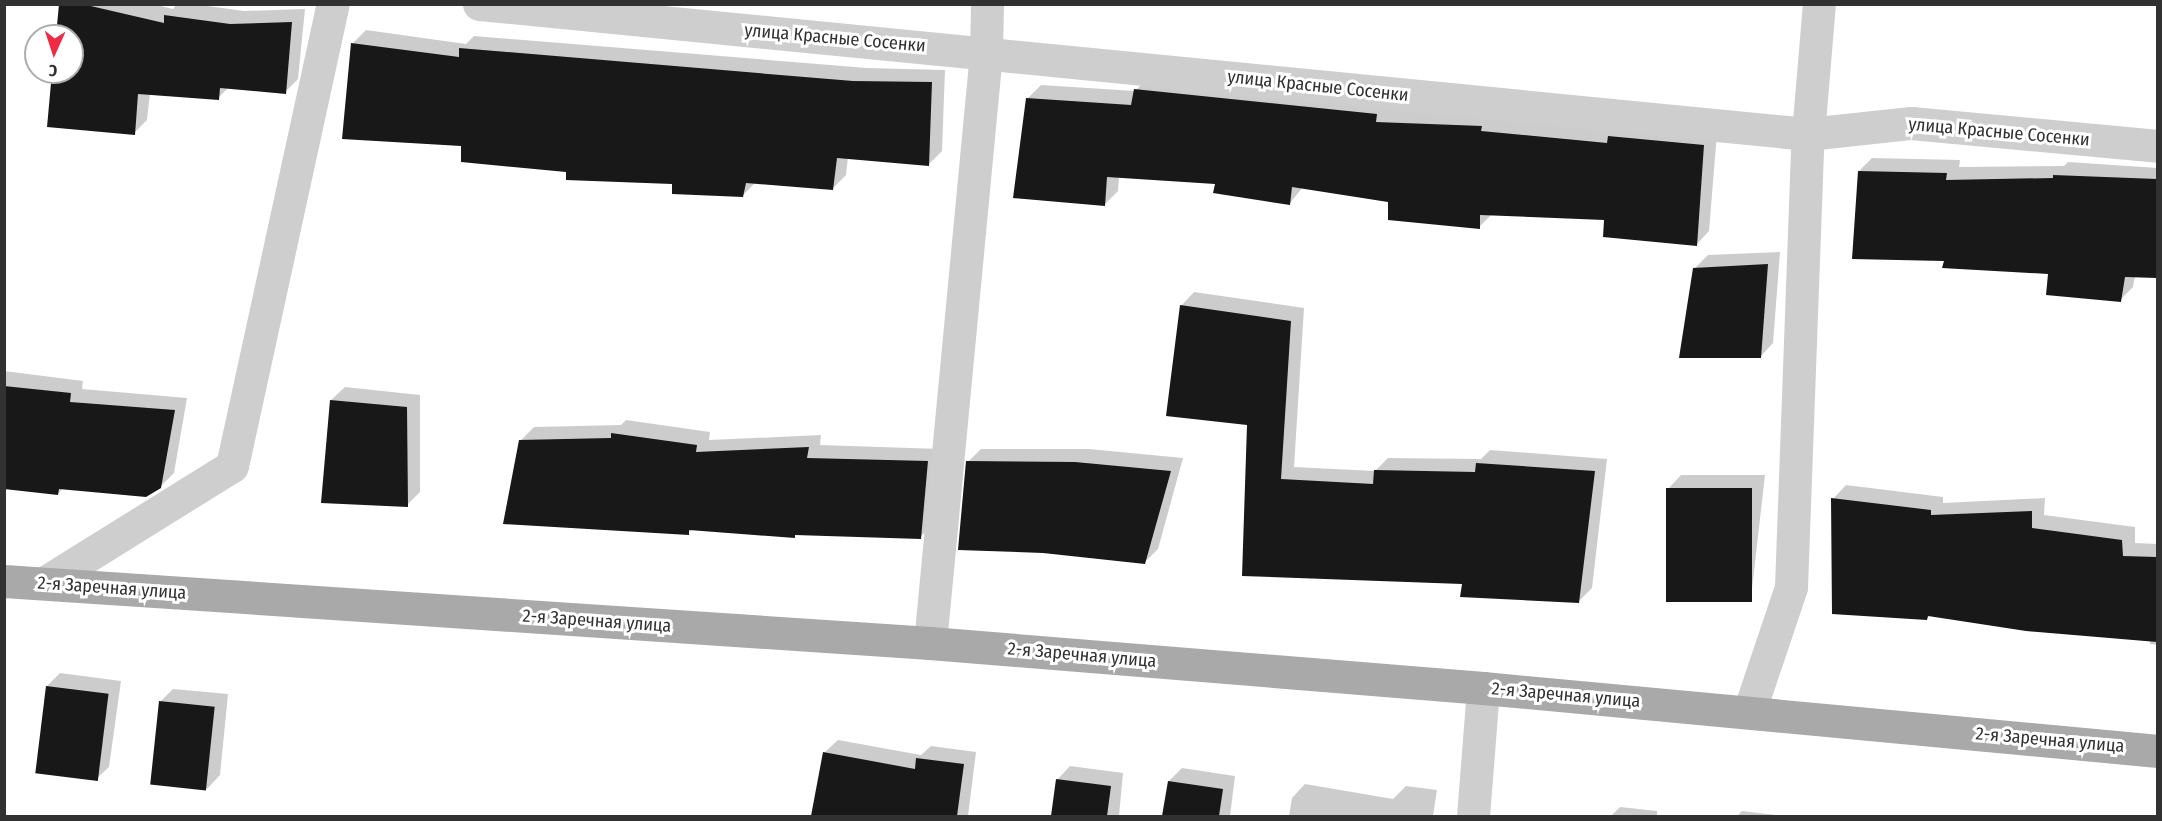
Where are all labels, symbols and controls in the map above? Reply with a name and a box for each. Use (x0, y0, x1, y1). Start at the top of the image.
street label: улица Красные Сосенки (744, 19, 926, 57)
north arrow (24, 24, 84, 84)
text: С (48, 61, 58, 80)
street label: улица Красные Сосенки (1226, 66, 1410, 106)
street label: улица Красные Сосенки (1908, 113, 2090, 151)
street label: 2-я Заречная улица (37, 572, 187, 604)
street label: 2-я Заречная улица (522, 605, 672, 637)
street label: 2-я Заречная улица (1007, 638, 1157, 672)
street label: 2-я Заречная улица (1491, 678, 1641, 712)
street label: 2-я Заречная улица (1975, 723, 2125, 757)

